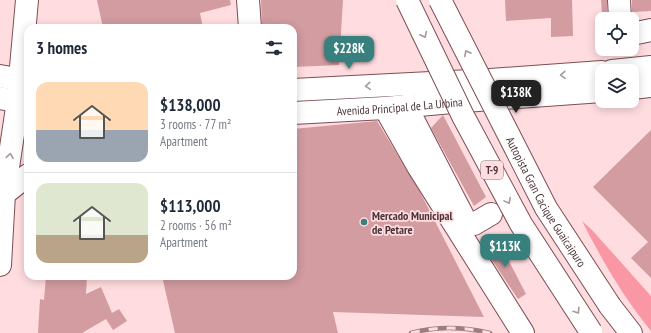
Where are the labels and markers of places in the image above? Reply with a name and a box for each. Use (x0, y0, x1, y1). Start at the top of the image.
pin: $228K (321, 36, 377, 70)
pin: $138K (488, 80, 544, 114)
place label: Mercado Municipal de Petare (372, 208, 453, 237)
marker: Mercado Municipal de Petare (359, 217, 369, 227)
pin: $113K (477, 234, 533, 268)

